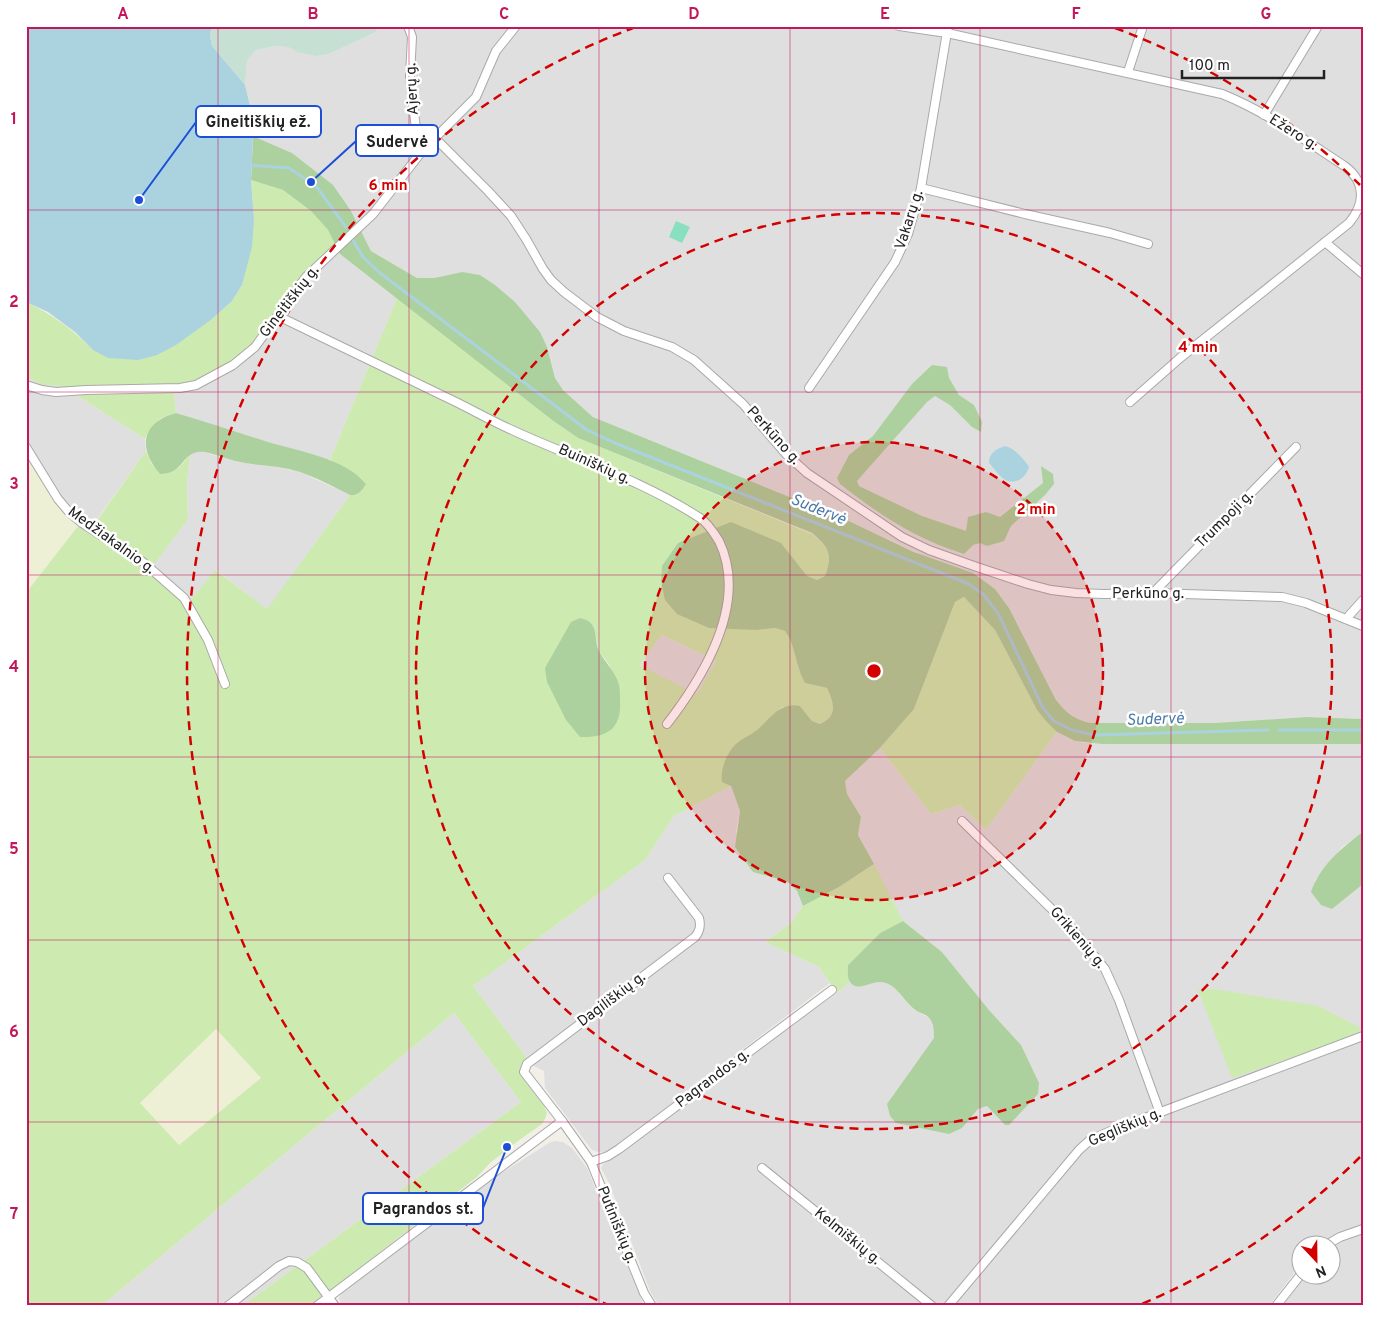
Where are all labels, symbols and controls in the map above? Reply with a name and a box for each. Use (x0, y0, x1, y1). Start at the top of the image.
text: A (117, 5, 129, 25)
text: B (307, 5, 319, 25)
text: C (499, 5, 509, 25)
text: D (688, 5, 700, 25)
text: E (880, 5, 890, 25)
text: F (1071, 5, 1081, 25)
text: G (1261, 5, 1271, 25)
scale bar (1182, 48, 1324, 80)
text: 100 m (1189, 57, 1230, 76)
street label: Ajerų g. (402, 62, 424, 116)
callout: Gineitiškių ež. (196, 106, 321, 137)
text: 1 (11, 110, 17, 130)
street label: Ežero g. (1265, 111, 1321, 155)
text: Gineitiškių ež. (205, 113, 311, 133)
callout: Sudervė (356, 125, 438, 156)
text: Sudervė (366, 133, 428, 153)
text: 6 min (368, 177, 408, 196)
street label: Vakarų g. (891, 188, 929, 252)
street label: Gineitiškių g. (256, 262, 324, 342)
text: 2 (9, 293, 19, 313)
text: 4 min (1178, 339, 1218, 358)
street label: Perkūno g. (742, 403, 804, 469)
street label: Buiniškių g. (555, 441, 633, 489)
text: 3 (9, 475, 19, 495)
street label: Trumpoji g. (1192, 487, 1258, 553)
water label: Sudervė (788, 490, 849, 530)
text: 2 min (1016, 501, 1056, 520)
street label: Medžiakalnio g. (64, 503, 158, 579)
street label: Perkūno g. (1112, 585, 1184, 604)
text: 4 (9, 658, 19, 678)
centre of rings (865, 662, 883, 680)
water label: Sudervė (1126, 709, 1185, 731)
text: 5 (9, 840, 19, 860)
street label: Grikienių g. (1045, 903, 1109, 973)
street label: Dagiliškių g. (574, 968, 650, 1032)
text: 6 (9, 1023, 19, 1043)
street label: Pagrandos g. (673, 1045, 753, 1113)
street label: Gegliškių g. (1086, 1104, 1164, 1152)
street label: Putiniškių g. (592, 1184, 640, 1266)
callout: Pagrandos st. (363, 1193, 483, 1224)
text: Pagrandos st. (373, 1200, 473, 1220)
street label: Kelmiškių g. (810, 1204, 884, 1270)
text: 7 (10, 1205, 18, 1225)
north arrow (1292, 1234, 1342, 1284)
text: N (1312, 1261, 1328, 1280)

